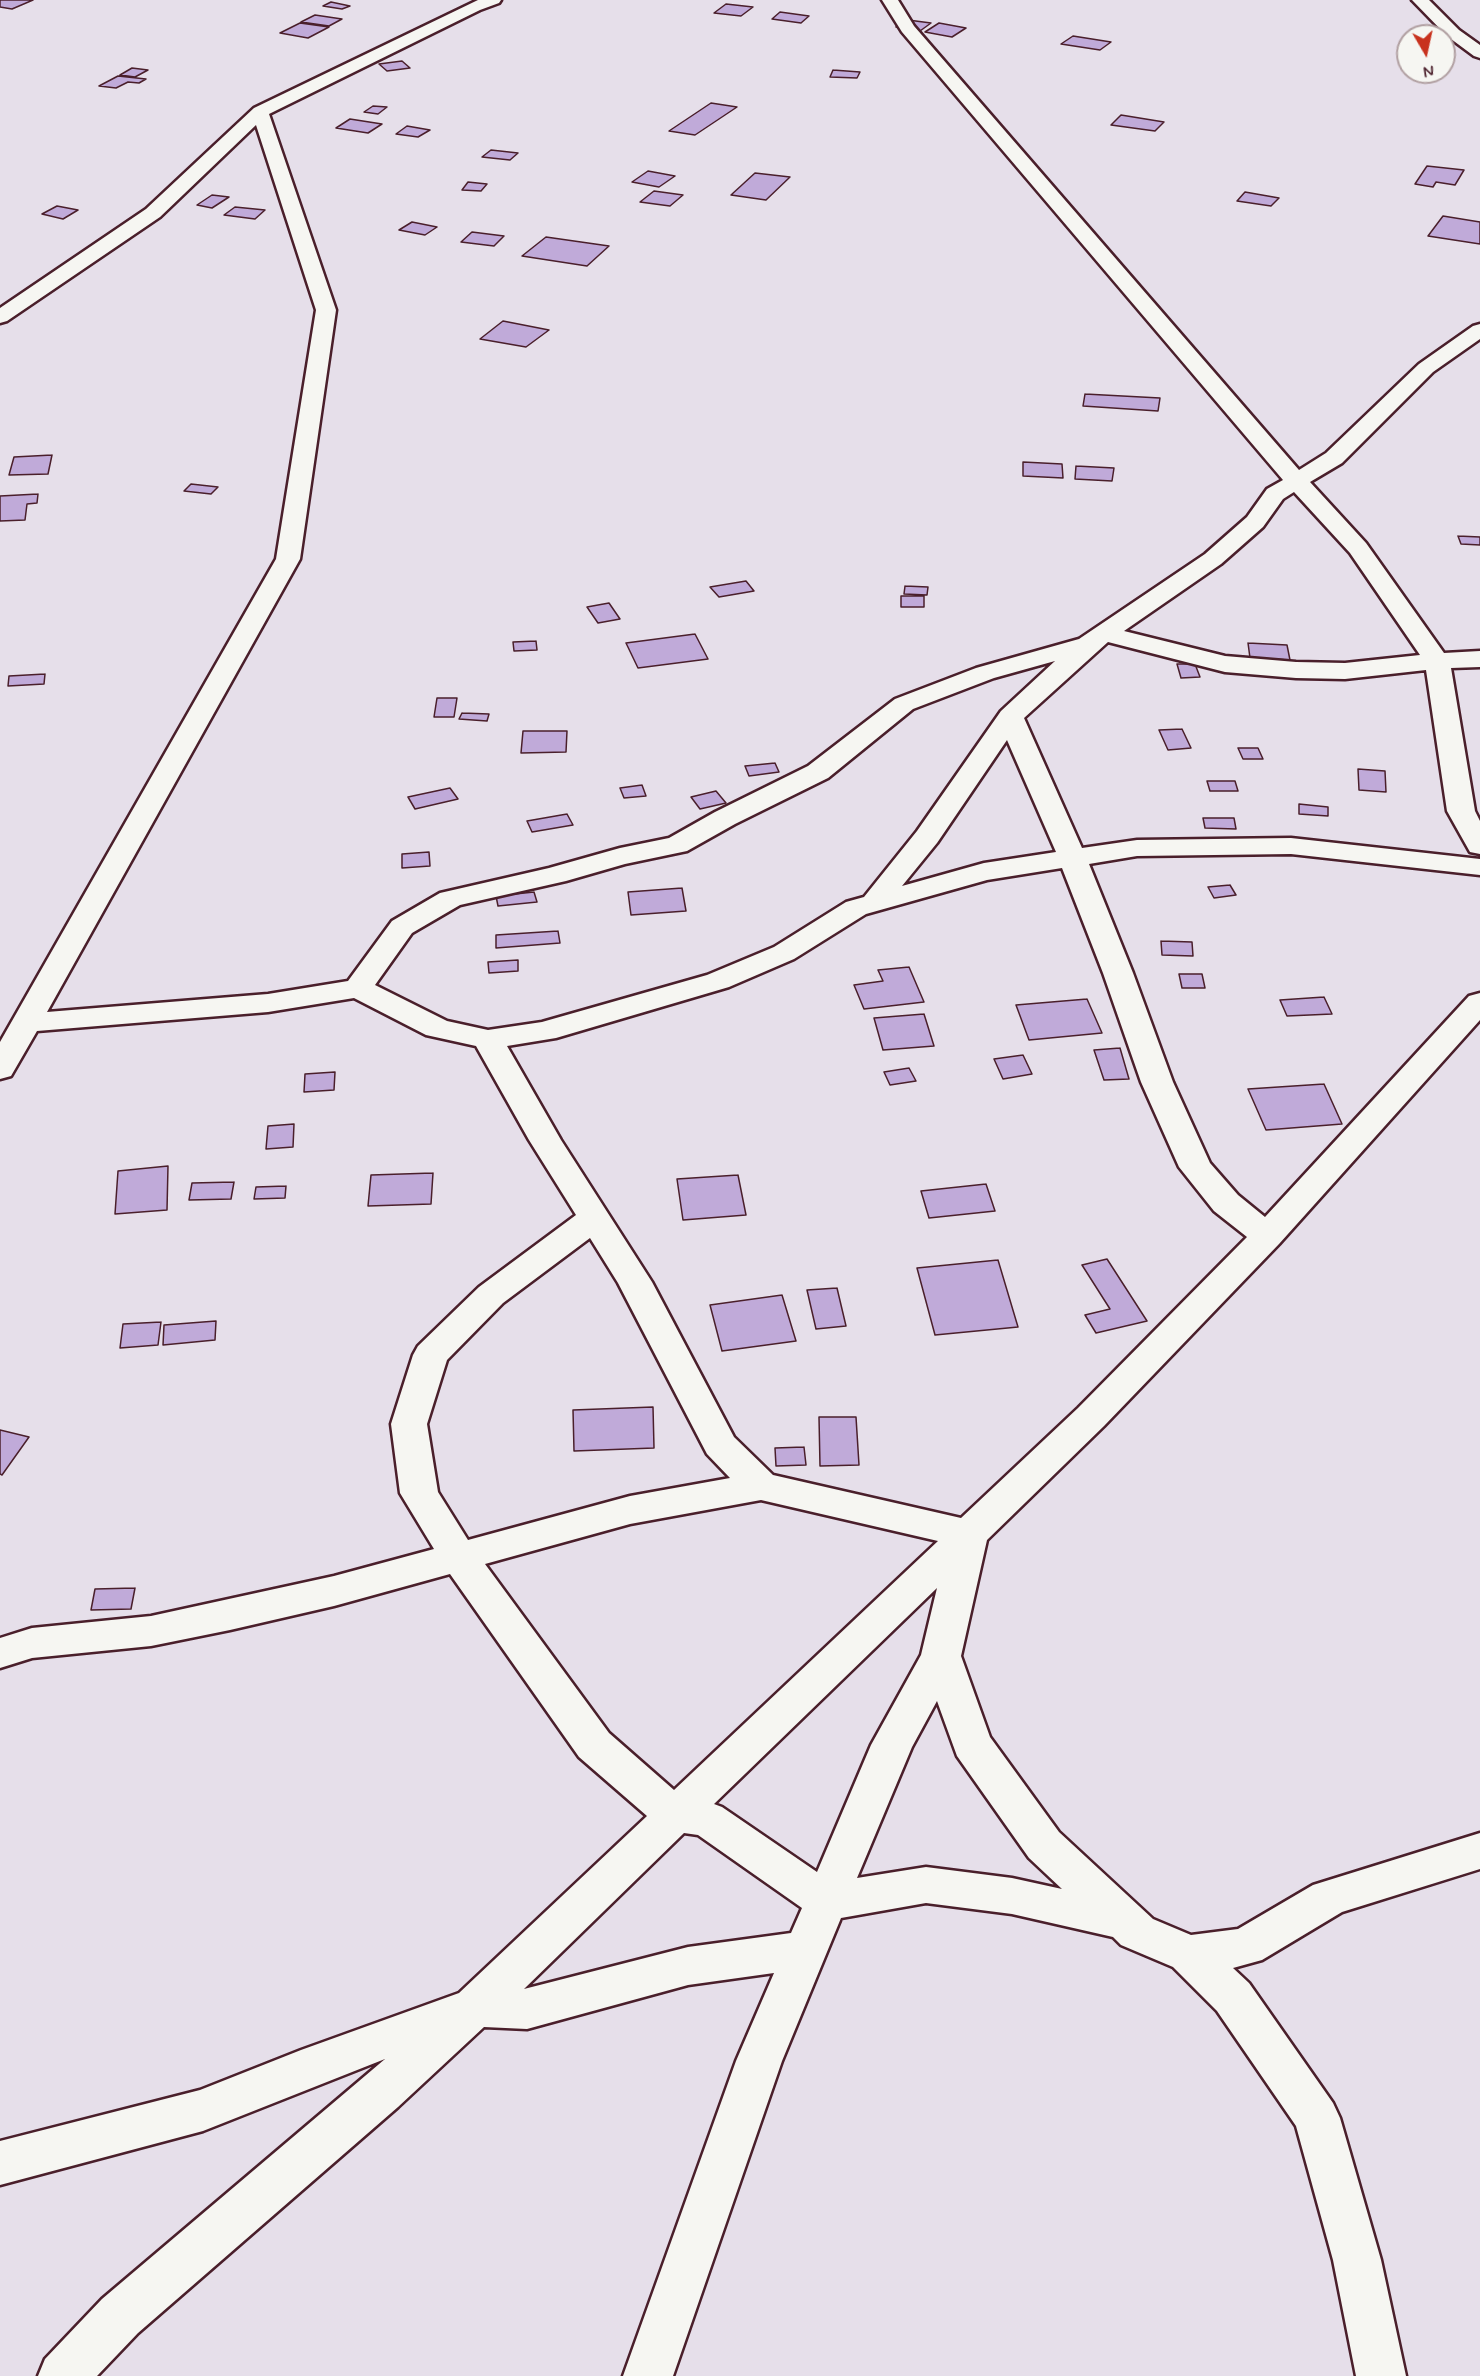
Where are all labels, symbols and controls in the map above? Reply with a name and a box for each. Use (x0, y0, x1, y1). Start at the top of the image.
north arrow (1396, 24, 1456, 84)
text: N (1422, 59, 1435, 82)

